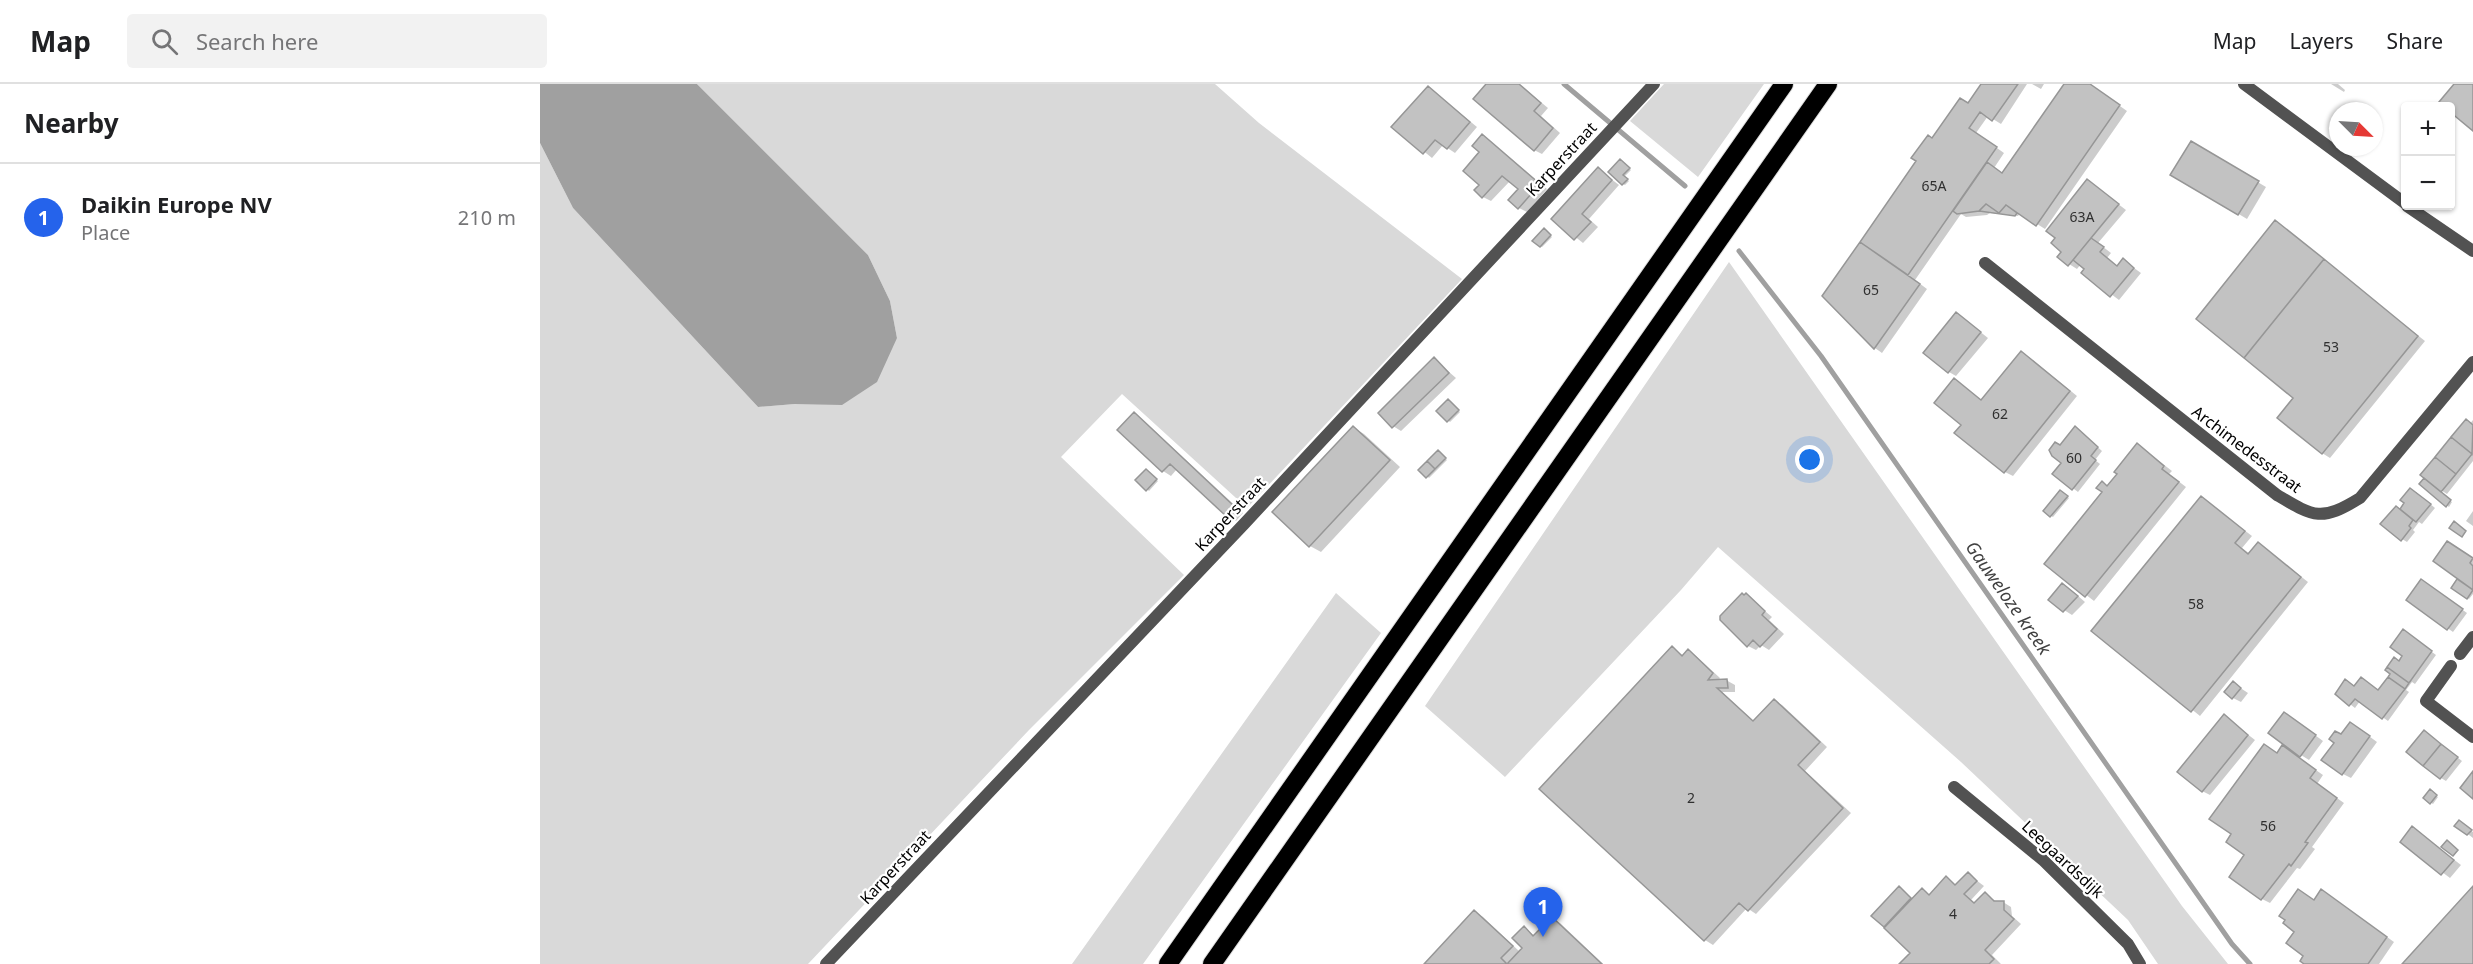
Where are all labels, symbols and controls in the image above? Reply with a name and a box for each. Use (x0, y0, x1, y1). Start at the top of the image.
search box (127, 14, 547, 68)
text: Map (30, 22, 91, 60)
icon: search (148, 25, 181, 58)
text: Search here (196, 26, 318, 56)
text: Map (2213, 27, 2257, 55)
text: Layers (2290, 27, 2354, 55)
text: Share (2387, 27, 2443, 55)
north arrow (2329, 102, 2383, 156)
map controls (2401, 102, 2455, 210)
button: + (2401, 102, 2455, 156)
text: Nearby (24, 105, 119, 141)
street label: Karperstraat (1521, 117, 1601, 201)
button: − (2401, 156, 2455, 210)
house number: 65A (1922, 176, 1947, 195)
text: Daikin Europe NV (81, 189, 272, 219)
text: 1 (38, 204, 49, 231)
text: 210 m (458, 204, 516, 231)
house number: 63A (2070, 207, 2095, 226)
text: Place (81, 219, 130, 246)
house number: 65 (1863, 280, 1879, 299)
house number: 53 (2323, 337, 2339, 356)
street label: Archimedesstraat (2188, 400, 2307, 498)
house number: 62 (1992, 404, 2008, 423)
your location (1795, 445, 1824, 474)
house number: 60 (2066, 448, 2082, 467)
street label: Karperstraat (1190, 472, 1270, 556)
water label: Gauweloze kreek (1961, 536, 2058, 660)
house number: 58 (2188, 594, 2204, 613)
house number: 2 (1687, 788, 1695, 807)
street label: Leegaardsdijk (2017, 815, 2109, 903)
house number: 56 (2260, 816, 2276, 835)
street label: Karperstraat (855, 825, 935, 909)
pin: 1 (1524, 888, 1562, 937)
house number: 4 (1949, 904, 1957, 923)

